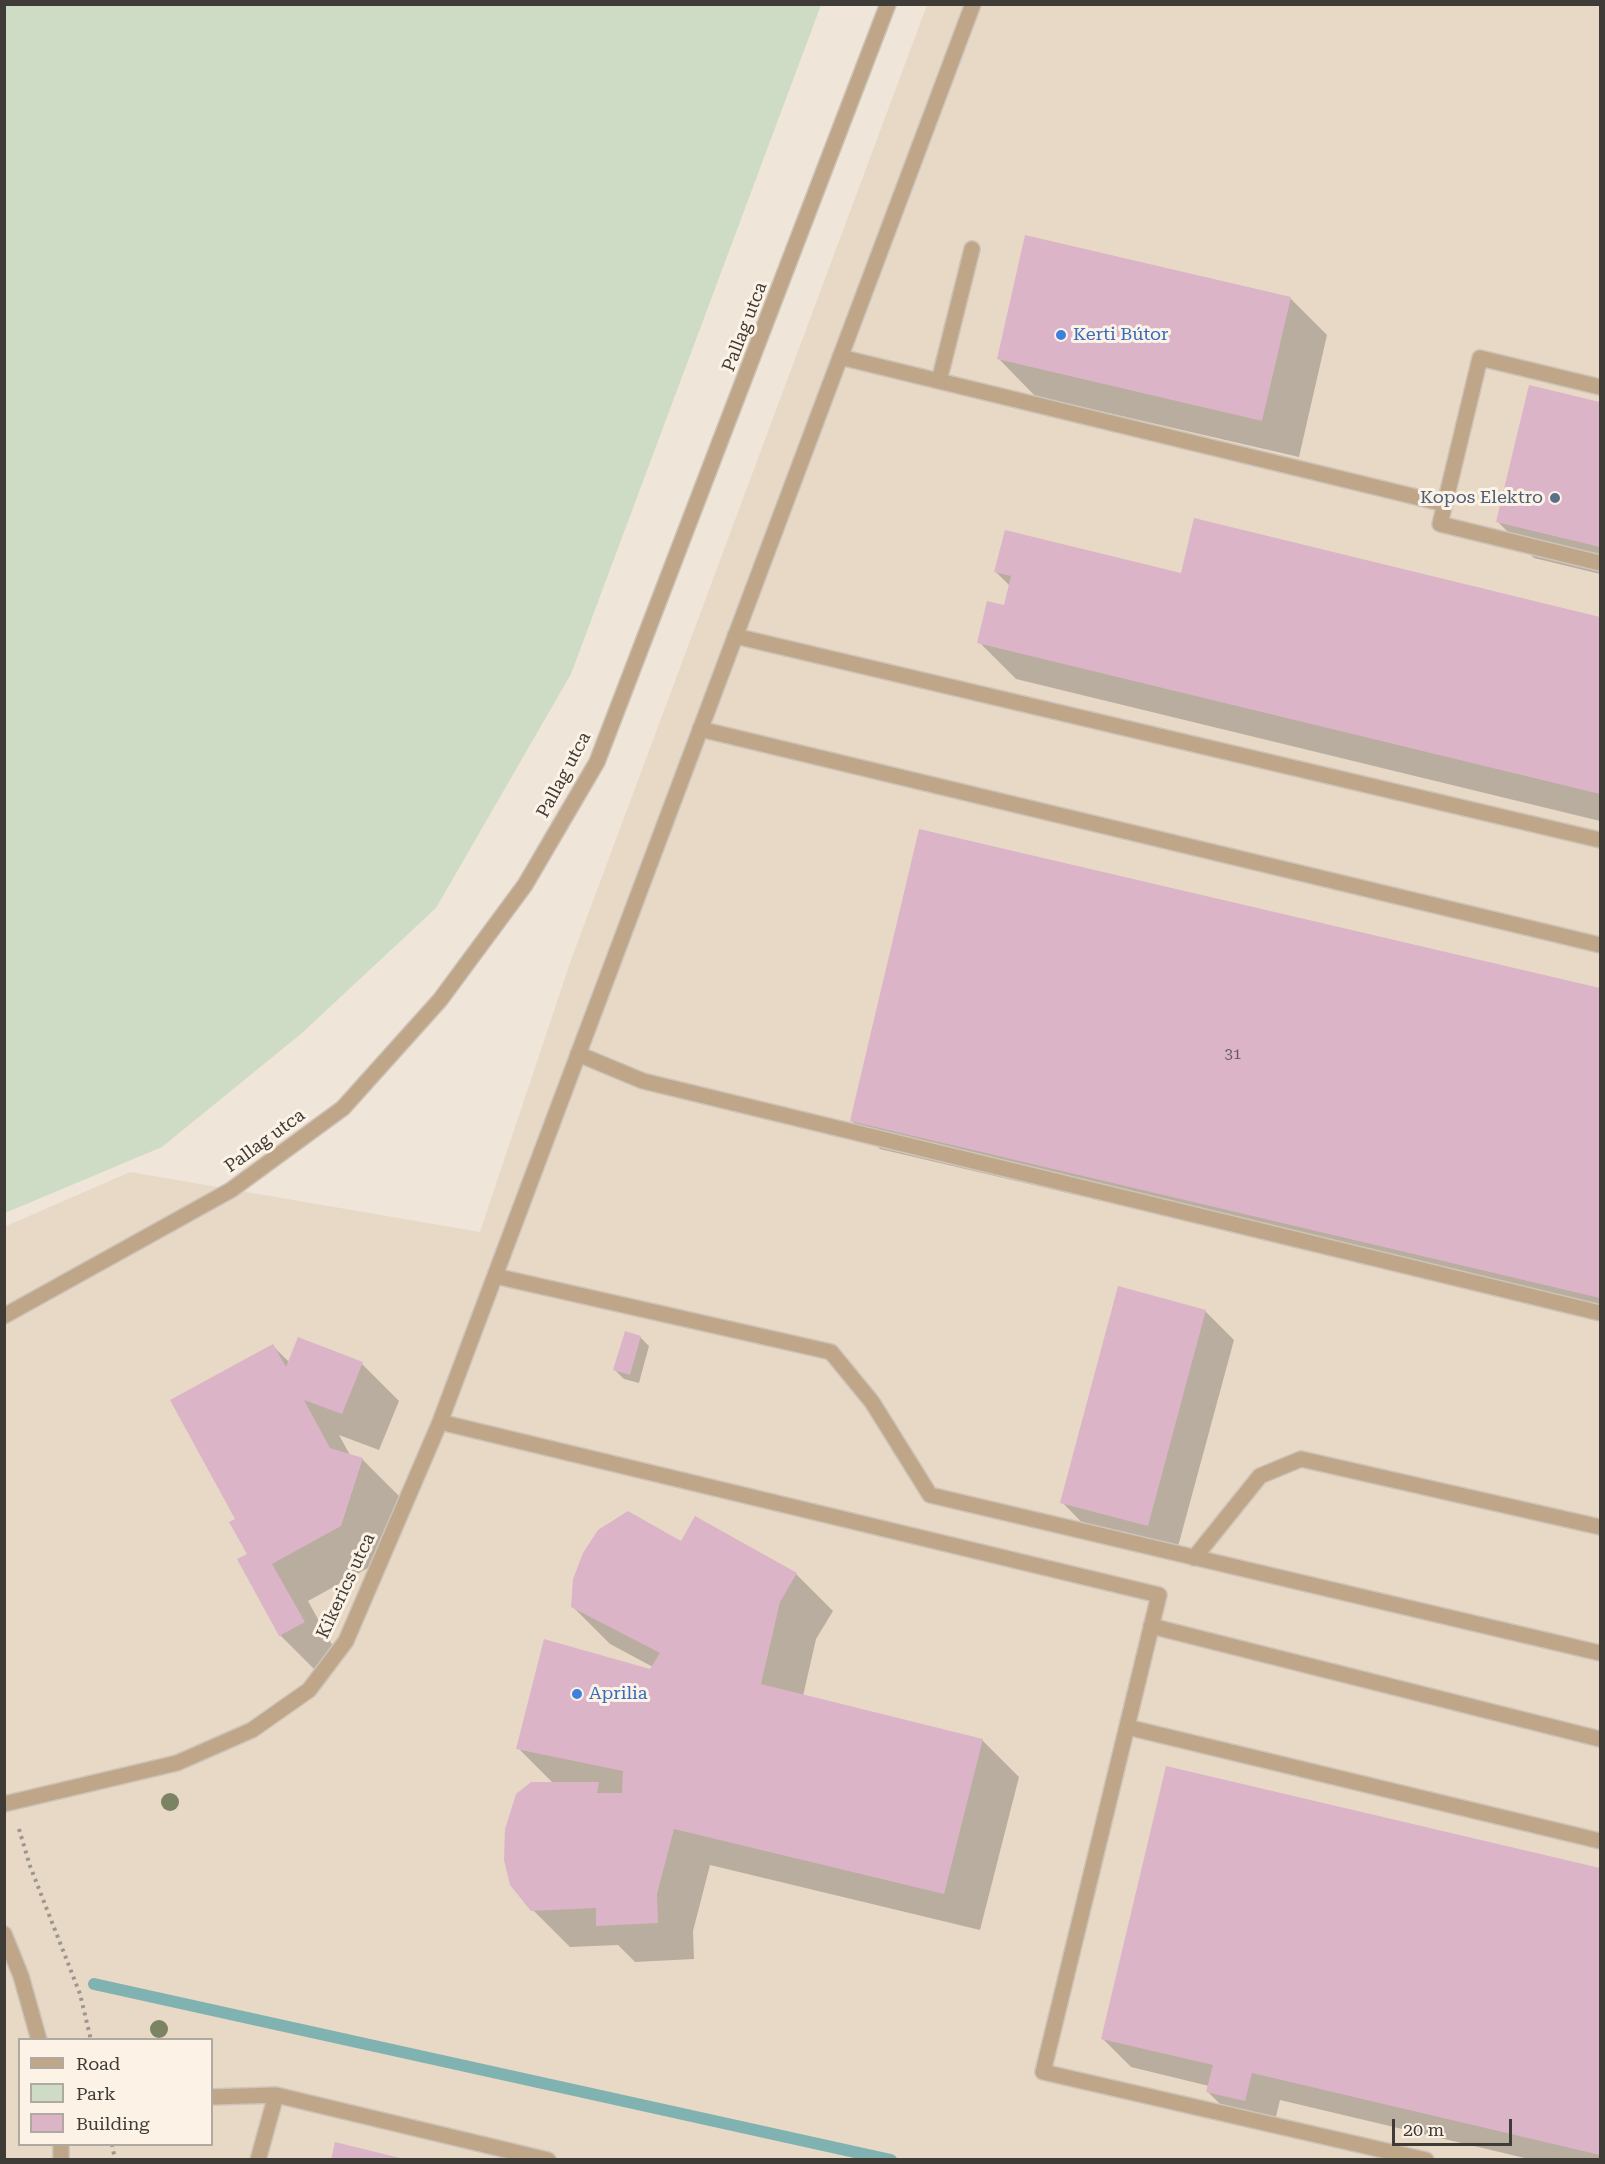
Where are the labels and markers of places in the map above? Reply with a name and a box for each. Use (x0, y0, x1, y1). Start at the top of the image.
place label: Kerti Bútor (1073, 324, 1168, 346)
marker: Kerti Bútor (1054, 328, 1068, 342)
place label: Kopos Elektro (1420, 487, 1543, 509)
marker: Kopos Elektro (1548, 491, 1562, 505)
place label: Aprilia (589, 1683, 647, 1705)
marker: Aprilia (570, 1687, 584, 1701)

